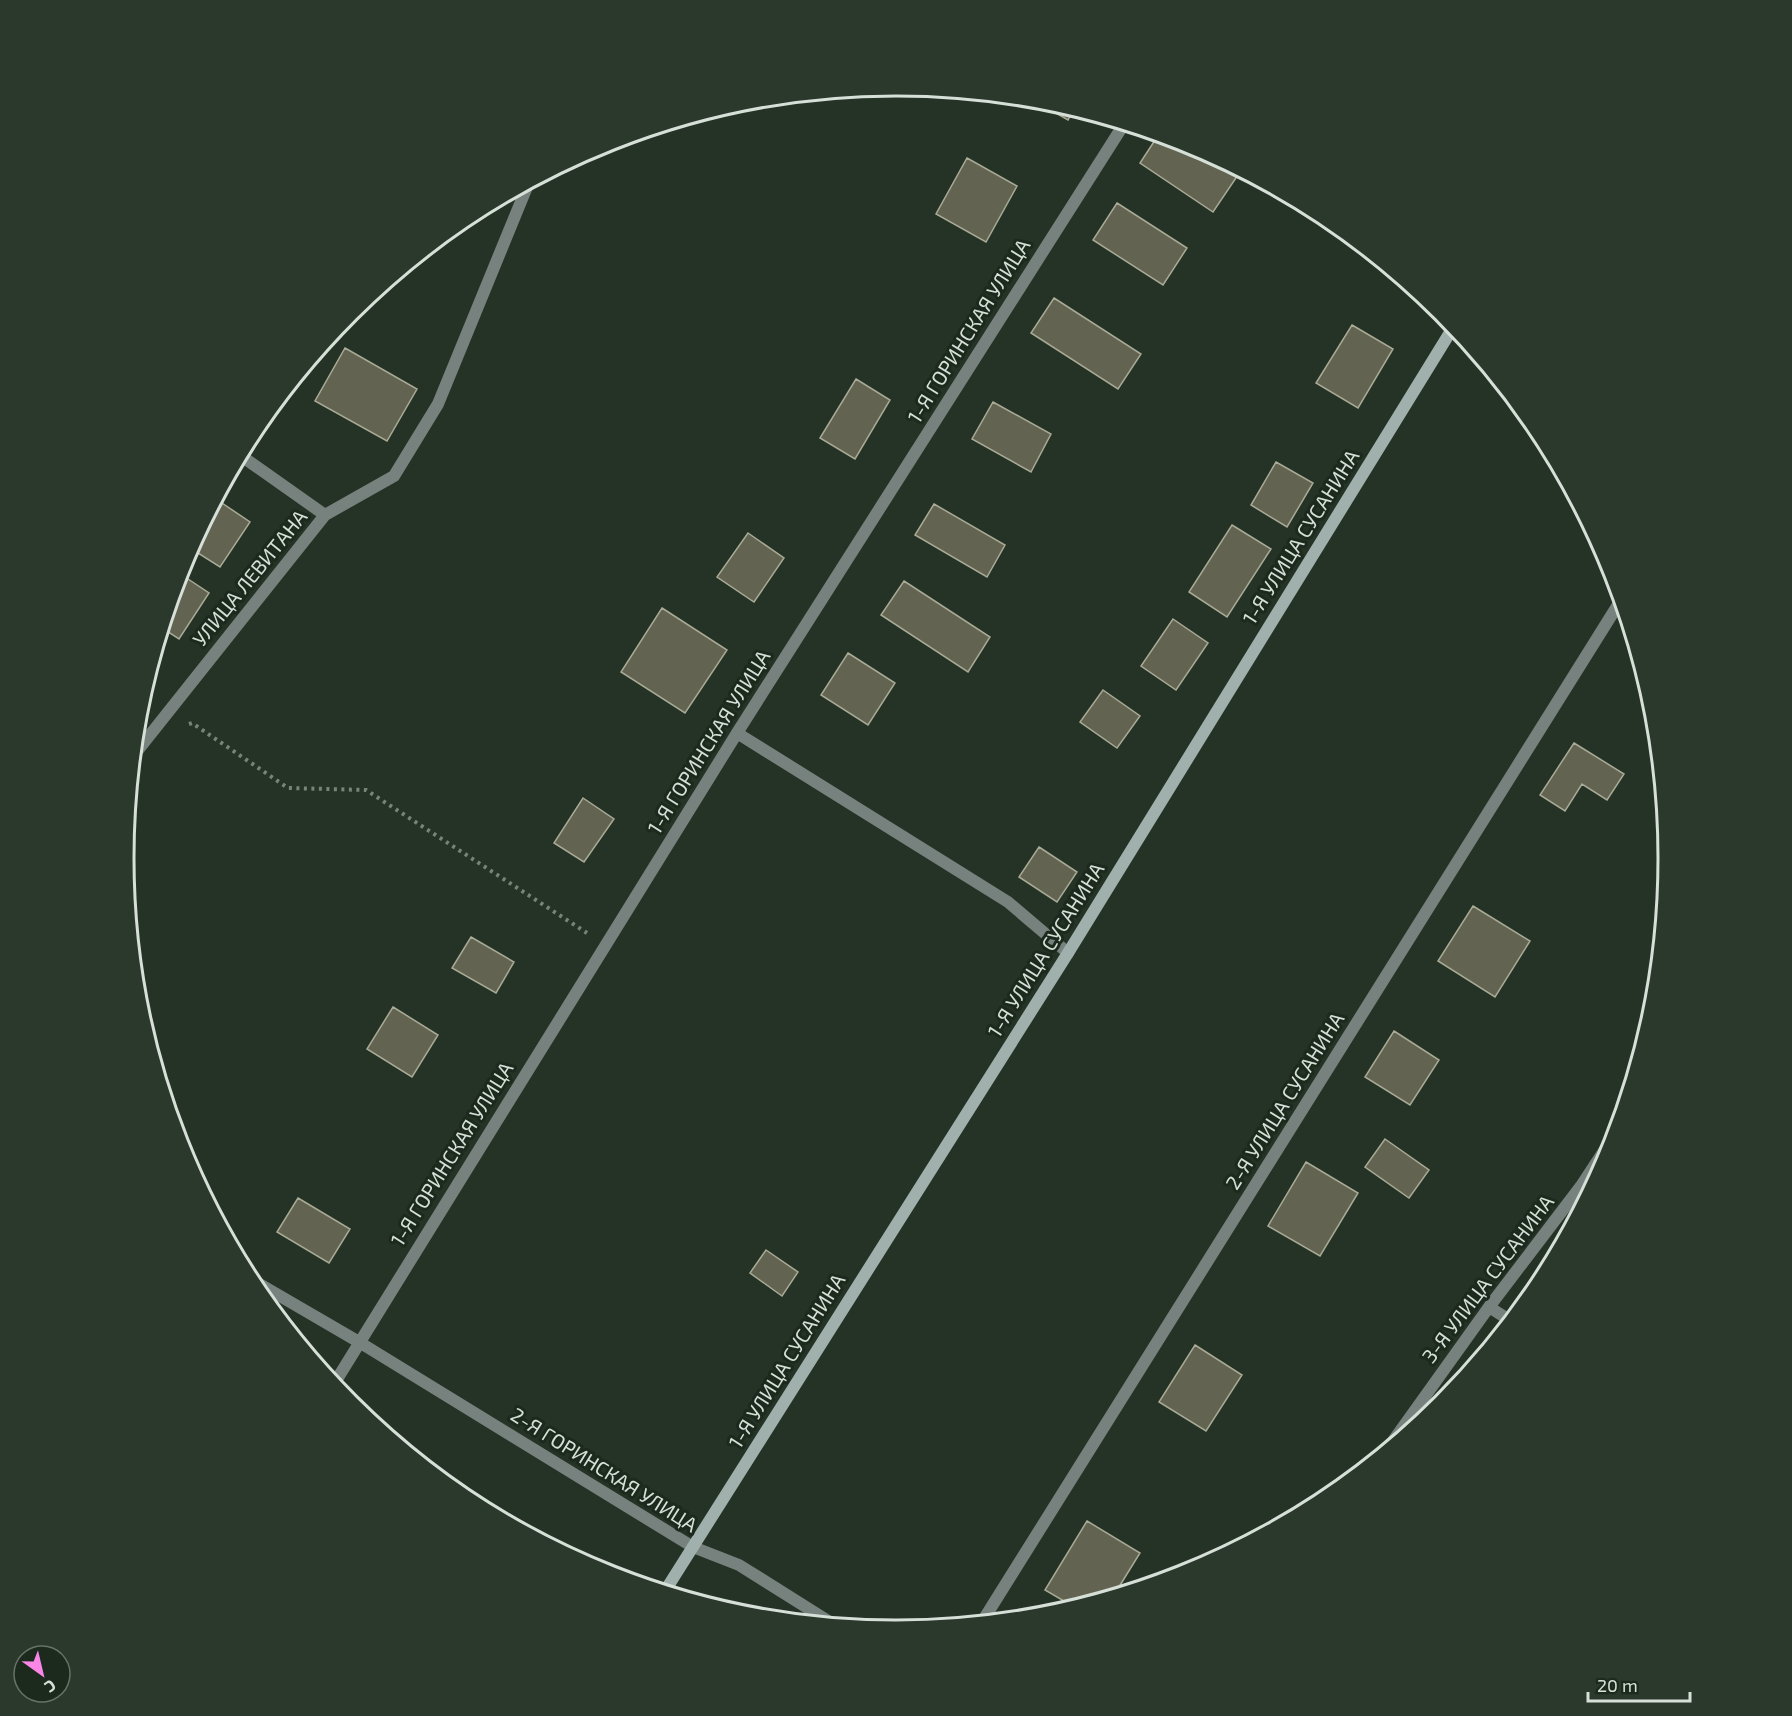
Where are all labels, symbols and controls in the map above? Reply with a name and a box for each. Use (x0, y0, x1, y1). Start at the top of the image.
street label: 1-Я ГОРИНСКАЯ УЛИЦА (902, 234, 1035, 427)
street label: 1-Я УЛИЦА СУСАНИНА (1237, 444, 1364, 628)
street label: УЛИЦА ЛЕВИТАНА (187, 504, 312, 650)
street label: 1-Я ГОРИНСКАЯ УЛИЦА (642, 645, 775, 838)
street label: 1-Я УЛИЦА СУСАНИНА (982, 857, 1109, 1041)
street label: 2-Я УЛИЦА СУСАНИНА (1220, 1007, 1349, 1193)
street label: 1-Я ГОРИНСКАЯ УЛИЦА (385, 1057, 518, 1250)
street label: 3-Я УЛИЦА СУСАНИНА (1416, 1189, 1559, 1367)
street label: 1-Я УЛИЦА СУСАНИНА (723, 1268, 850, 1452)
street label: 2-Я ГОРИНСКАЯ УЛИЦА (507, 1402, 703, 1537)
north arrow (12, 1644, 72, 1704)
scale bar (1588, 1665, 1690, 1703)
text: 20 m (1597, 1674, 1638, 1696)
text: С (41, 1676, 60, 1697)

